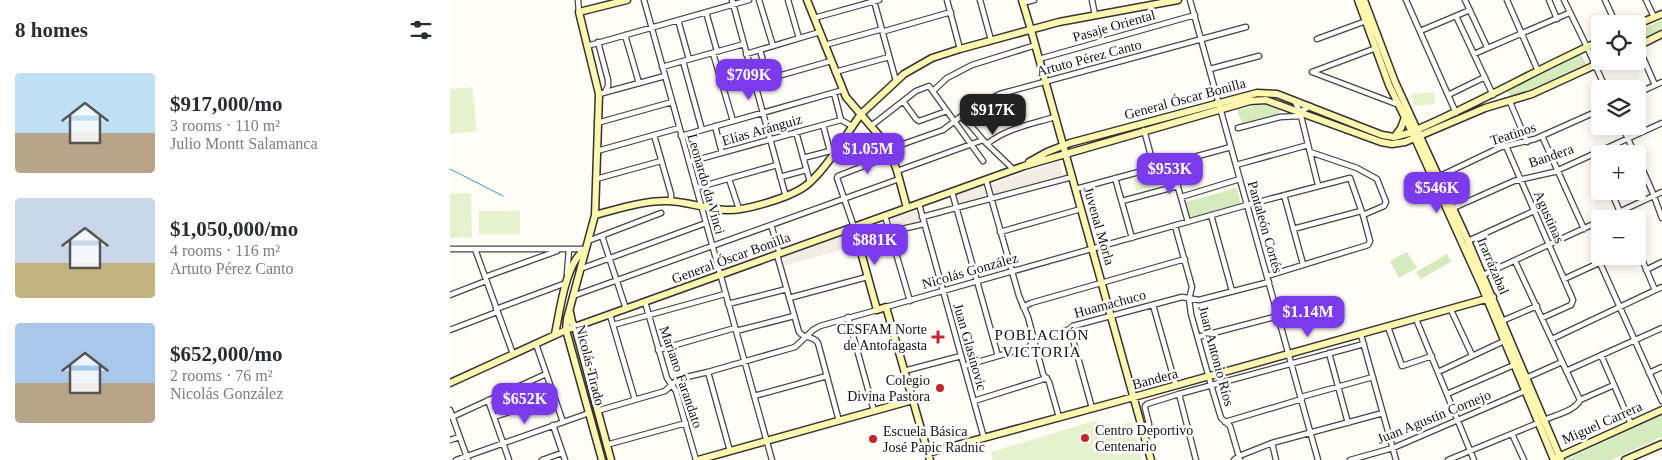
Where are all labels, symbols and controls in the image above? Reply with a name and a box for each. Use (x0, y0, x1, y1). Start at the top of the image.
street label: Pasaje Oriental (1071, 7, 1157, 45)
map controls (1591, 15, 1646, 265)
button: locate (1591, 15, 1646, 70)
icon: filters (407, 16, 435, 44)
text: 8 homes (15, 18, 88, 42)
street label: Artuto Pérez Canto (1035, 37, 1143, 79)
pin: $709K (714, 58, 784, 101)
text: $709K (727, 66, 771, 83)
street label: General Óscar Bonilla (1122, 74, 1248, 122)
button: layers (1591, 80, 1646, 135)
text: $917,000/mo (170, 92, 283, 116)
icon: home (55, 93, 115, 153)
pin: $917K (958, 94, 1028, 136)
text: $917K (971, 101, 1015, 118)
street label: Elías Aránguiz (720, 111, 804, 149)
text: 3 rooms · 110 m² (170, 117, 280, 134)
street label: Teatinos (1488, 120, 1538, 148)
street label: Leonardo da Vinci (684, 132, 728, 236)
pin: $1.05M (827, 132, 909, 175)
text: Julio Montt Salamanca (170, 135, 318, 152)
text: $1.05M (842, 140, 894, 157)
street label: Bandera (1527, 141, 1576, 171)
button: + (1591, 145, 1646, 200)
pin: $953K (1135, 152, 1205, 195)
text: $953K (1148, 160, 1192, 177)
pin: $546K (1402, 172, 1472, 214)
street label: Pantaleón Cortés (1245, 179, 1285, 275)
text: $546K (1415, 179, 1459, 196)
street label: Juvenal Morla (1081, 185, 1118, 268)
street label: Agustinas (1531, 188, 1567, 246)
button: − (1591, 210, 1646, 265)
text: $1,050,000/mo (170, 217, 298, 241)
icon: home (55, 218, 115, 278)
pin: $881K (840, 224, 910, 266)
street label: General Óscar Bonilla (669, 228, 793, 286)
text: $881K (853, 231, 897, 248)
street label: Irarrázabal (1474, 235, 1512, 297)
text: 4 rooms · 116 m² (170, 242, 280, 259)
street label: Nicolás González (920, 250, 1020, 292)
text: Artuto Pérez Canto (170, 260, 294, 277)
street label: Huamachuco (1072, 287, 1148, 321)
pin: $1.14M (1267, 296, 1349, 338)
street label: Juan Glasinovic (950, 302, 990, 392)
text: $1.14M (1282, 303, 1334, 320)
street label: Juan Antonio Ríos (1195, 304, 1237, 408)
place label: CESFAM Norte de Antofagasta (837, 322, 928, 353)
street label: Nicolás Tirado (573, 323, 607, 407)
street label: Mariano Farandato (657, 324, 705, 430)
district label: POBLACIÓN VICTORIA (995, 327, 1089, 360)
marker: CESFAM Norte de Antofagasta (931, 330, 945, 344)
text: $652,000/mo (170, 342, 283, 366)
icon: home (55, 343, 115, 403)
street label: Bandera (1131, 366, 1180, 392)
text: 2 rooms · 76 m² (170, 367, 273, 384)
place label: Colegio Divina Pastora (847, 373, 931, 404)
pin: $652K (490, 382, 560, 425)
marker: Colegio Divina Pastora (934, 382, 946, 394)
text: Nicolás González (170, 385, 283, 402)
street label: Juan Agustín Cornejo (1375, 387, 1493, 447)
text: $652K (503, 390, 547, 407)
street label: Miguel Carrera (1560, 398, 1645, 447)
place label: Centro Deportivo Centenario (1095, 423, 1193, 454)
place label: Escuela Básica José Papic Radnic (883, 424, 985, 455)
marker: Centro Deportivo Centenario (1079, 432, 1091, 444)
marker: Escuela Básica José Papic Radnic (867, 433, 879, 445)

